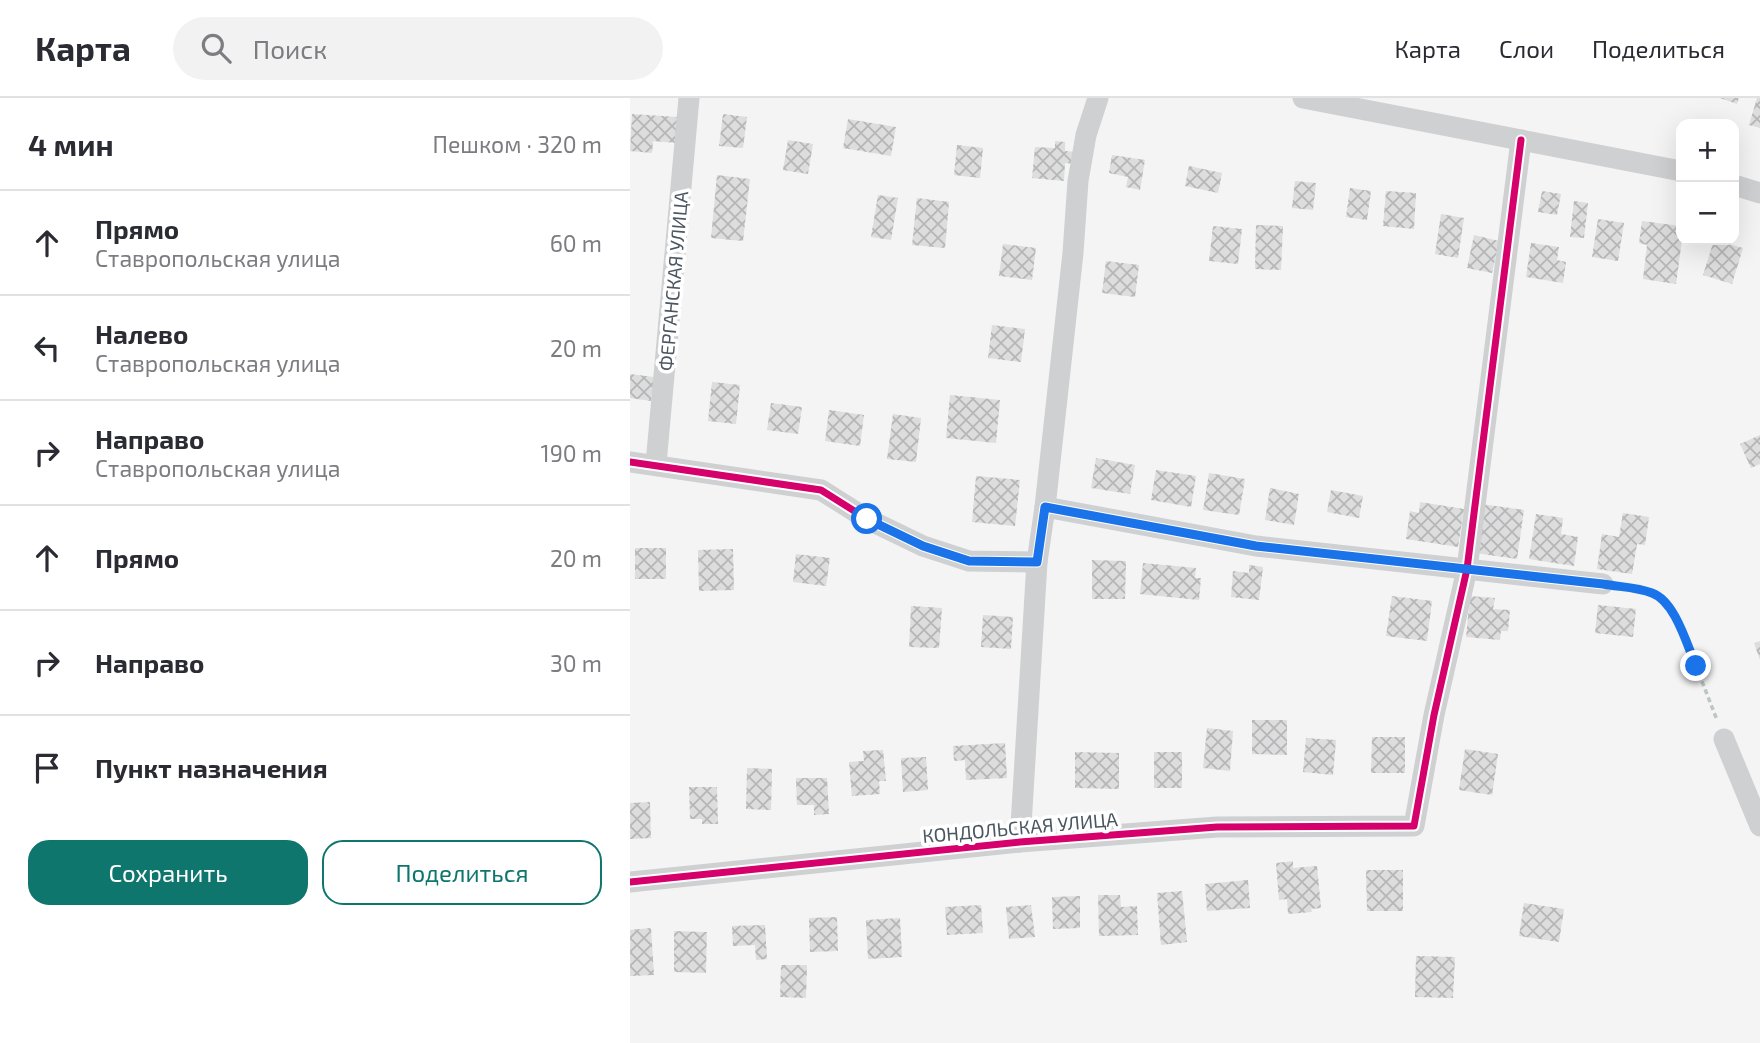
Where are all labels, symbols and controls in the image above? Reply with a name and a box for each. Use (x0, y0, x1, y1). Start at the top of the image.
search box (173, 17, 663, 80)
text: Карта (35, 28, 131, 68)
icon: search (197, 29, 235, 67)
text: Поиск (253, 33, 327, 64)
text: Карта (1394, 34, 1461, 63)
text: Слои (1499, 34, 1554, 63)
text: Поделиться (1592, 34, 1725, 63)
map controls (1676, 119, 1739, 245)
button: + (1676, 119, 1739, 182)
text: 4 мин (28, 126, 114, 162)
text: Пешком · 320 m (433, 130, 602, 158)
button: − (1676, 182, 1739, 245)
street label: ФЕРГАНСКАЯ УЛИЦА (654, 190, 692, 372)
text: Прямо (95, 213, 179, 244)
icon: ahead (28, 224, 66, 262)
text: 60 m (550, 229, 602, 257)
text: Ставропольская улица (95, 244, 341, 272)
text: Налево (95, 318, 188, 349)
icon: left (28, 329, 66, 367)
text: 20 m (550, 334, 602, 362)
text: Ставропольская улица (95, 349, 341, 377)
text: Направо (95, 423, 204, 454)
icon: right (28, 434, 66, 472)
text: 190 m (541, 439, 602, 467)
text: Ставропольская улица (95, 454, 341, 482)
route start (851, 503, 882, 534)
icon: ahead (28, 539, 66, 577)
text: Прямо (95, 542, 179, 573)
text: 20 m (550, 544, 602, 572)
icon: right (28, 644, 66, 682)
text: Направо (95, 647, 204, 678)
text: 30 m (550, 649, 602, 677)
route end (1680, 650, 1711, 681)
icon: arrive (28, 749, 66, 787)
text: Пункт назначения (95, 752, 328, 783)
street label: КОНДОЛЬСКАЯ УЛИЦА (921, 807, 1119, 847)
button: Сохранить (28, 840, 308, 905)
button: Поделиться (322, 840, 602, 905)

